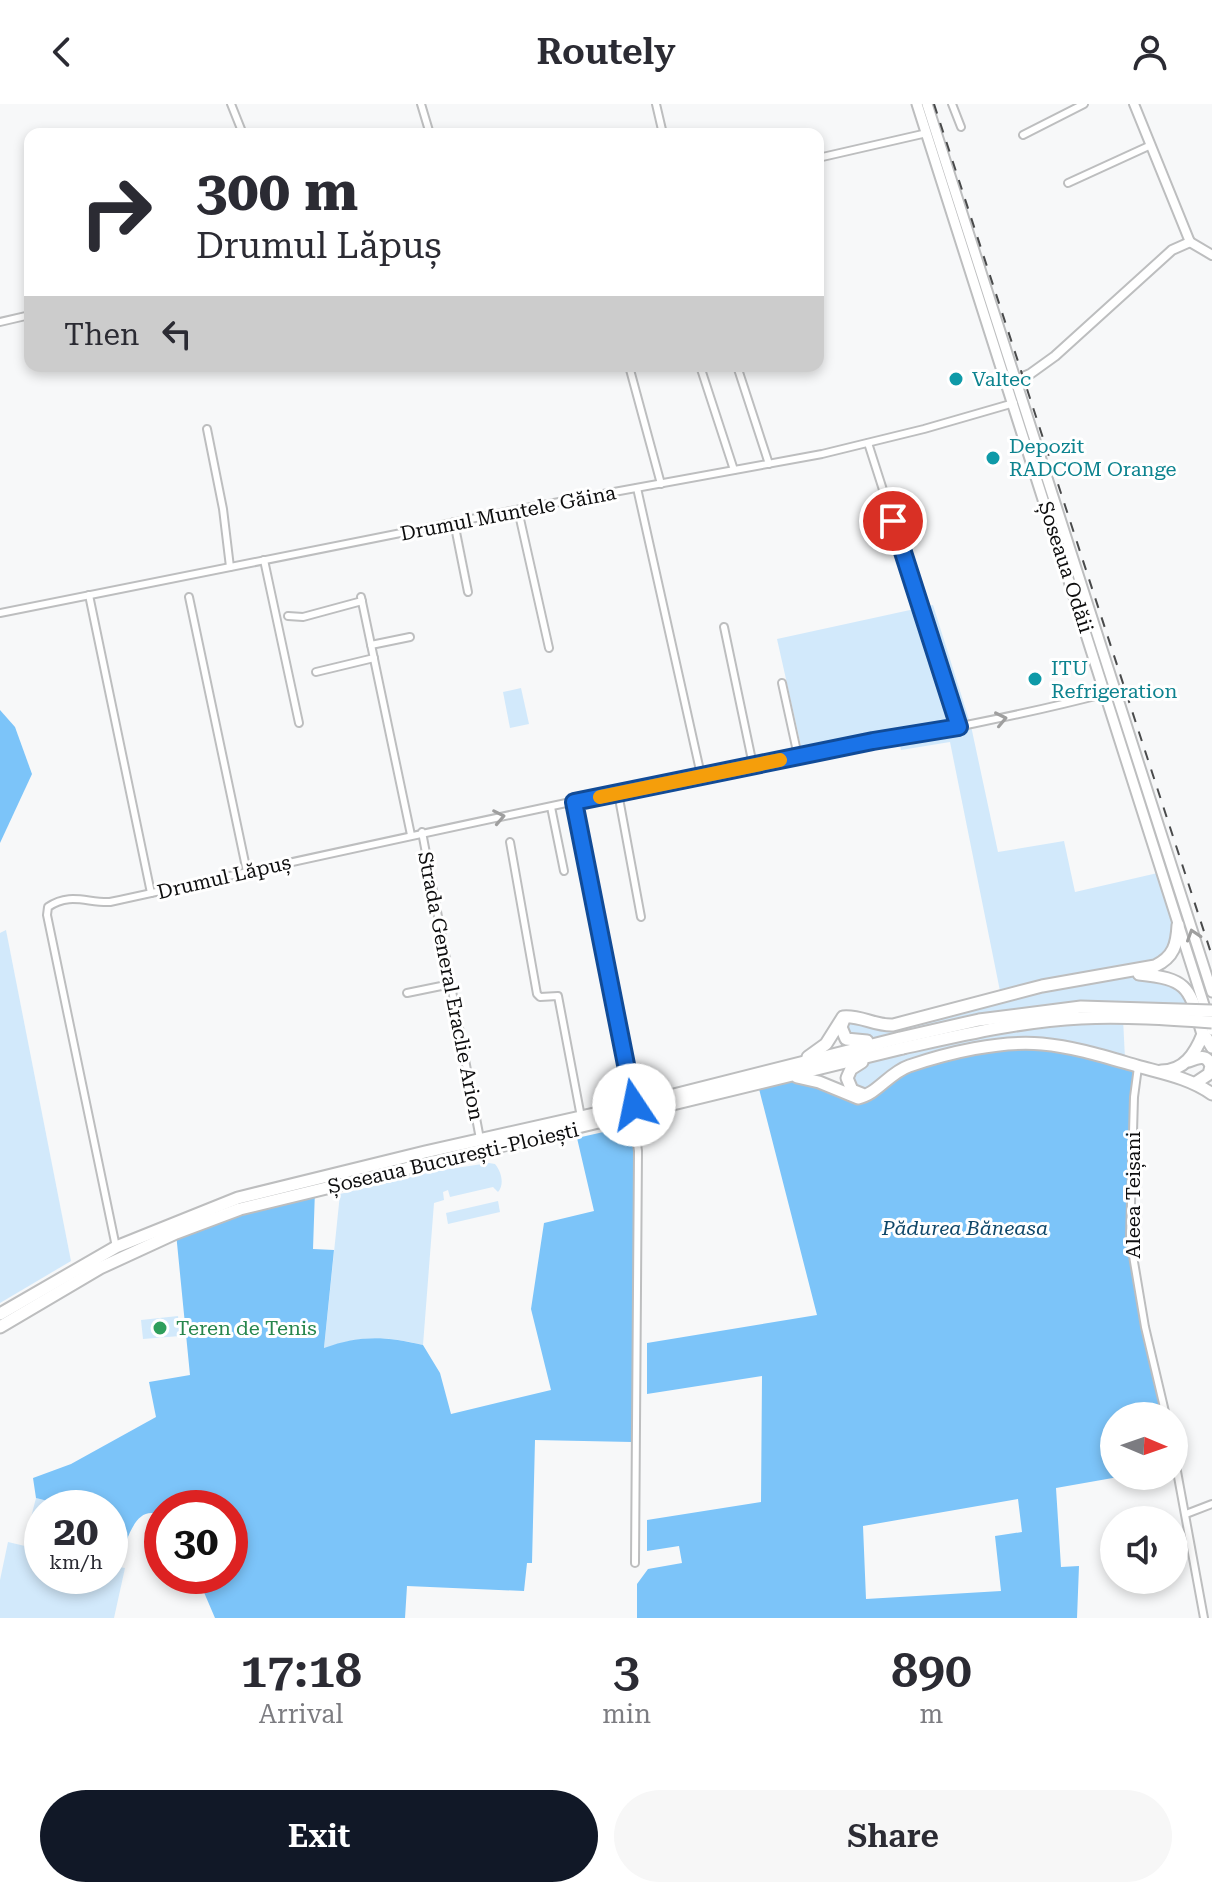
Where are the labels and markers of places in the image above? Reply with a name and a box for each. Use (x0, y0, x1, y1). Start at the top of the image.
place label: Valtec (972, 367, 1031, 391)
marker: Valtec (947, 370, 965, 388)
place label: Depozit RADCOM Orange (1009, 434, 1176, 481)
marker: Depozit RADCOM Orange (984, 449, 1002, 467)
pin (859, 487, 927, 555)
place label: ITU Refrigeration (1051, 656, 1177, 703)
marker: ITU Refrigeration (1026, 670, 1044, 688)
place label: Teren de Tenis (176, 1316, 317, 1340)
marker: Teren de Tenis (151, 1319, 169, 1337)

